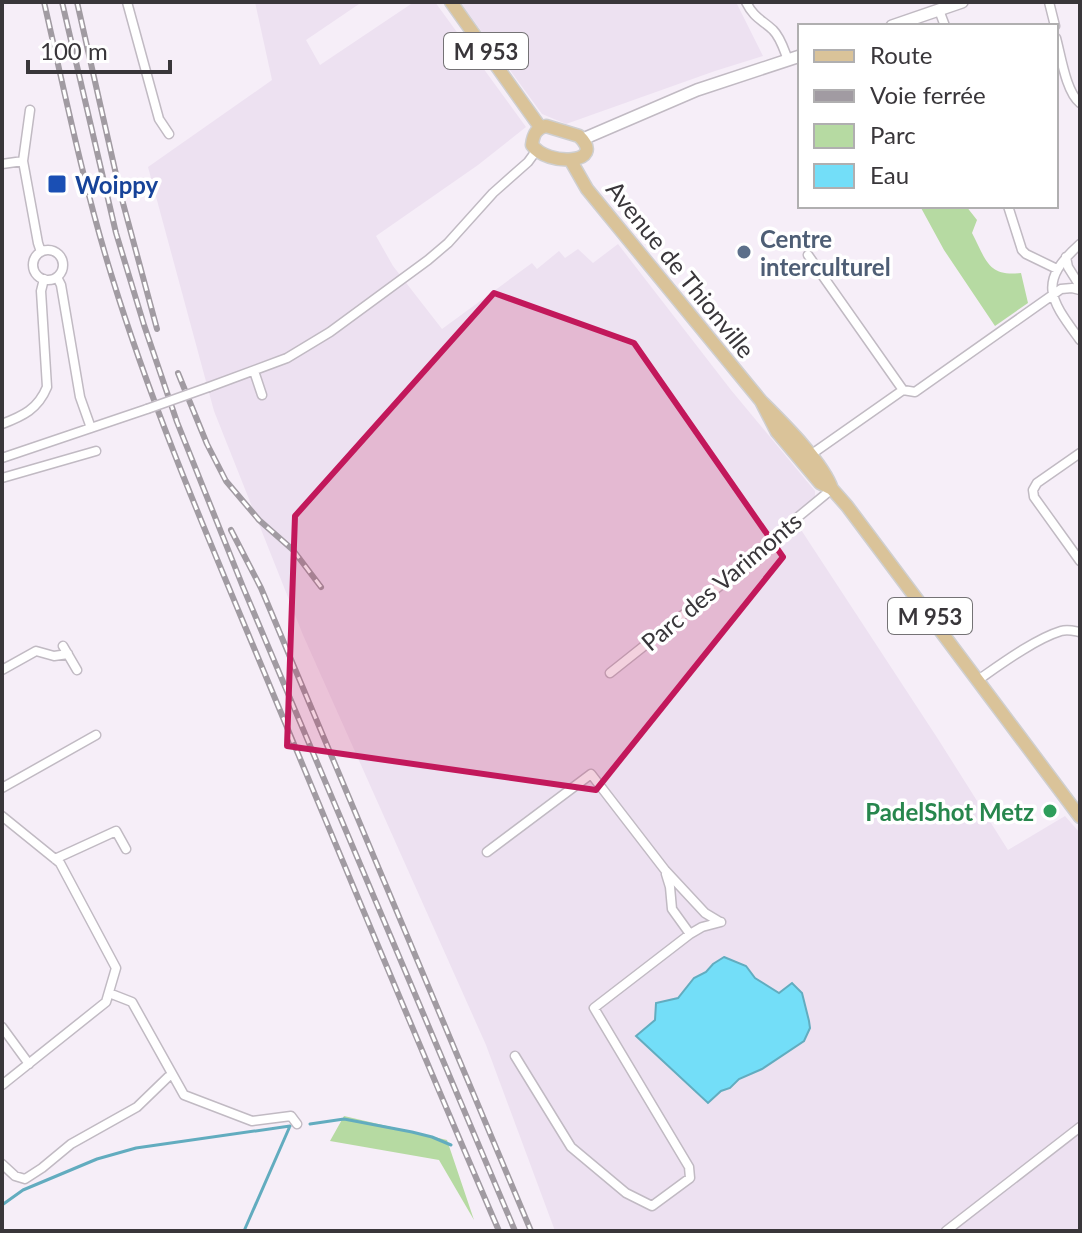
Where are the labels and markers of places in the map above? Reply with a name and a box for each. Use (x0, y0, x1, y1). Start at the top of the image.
place label: Woippy (75, 170, 159, 199)
marker: Woippy (46, 173, 68, 195)
place label: Centre interculturel (760, 224, 891, 281)
marker: Centre interculturel (735, 243, 753, 261)
place label: PadelShot Metz (865, 797, 1034, 826)
marker: PadelShot Metz (1041, 802, 1059, 820)

